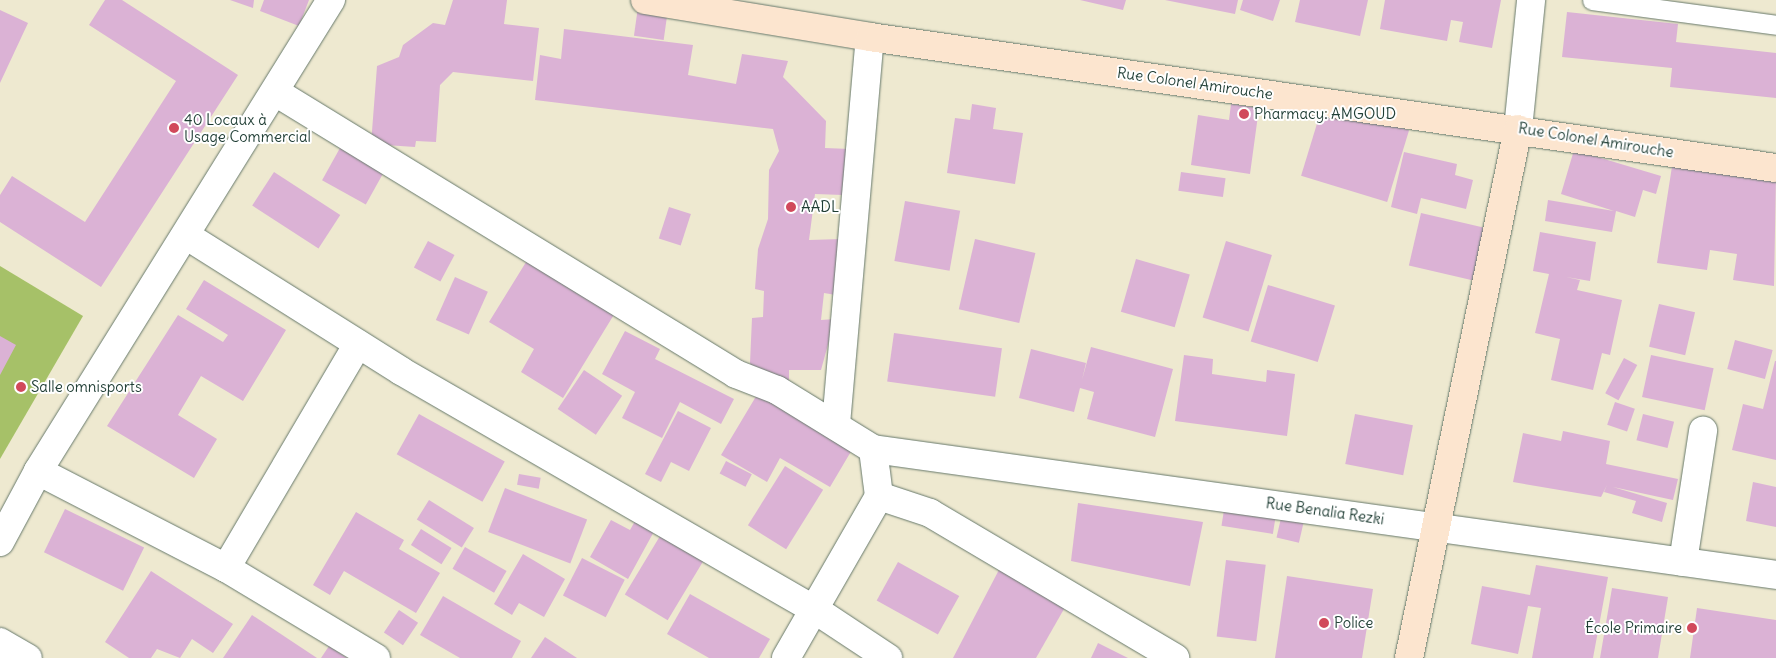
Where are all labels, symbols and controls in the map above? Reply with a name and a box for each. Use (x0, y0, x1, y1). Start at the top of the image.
street label: Rue Colonel Amirouche (1116, 63, 1274, 103)
place label: Pharmacy: AMGOUD (1254, 105, 1396, 123)
marker: Pharmacy: AMGOUD (1238, 108, 1250, 120)
place label: 40 Locaux à Usage Commercial (184, 110, 311, 145)
street label: Rue Colonel Amirouche (1517, 119, 1675, 161)
marker: 40 Locaux à Usage Commercial (168, 122, 180, 134)
place label: AADL (801, 198, 839, 216)
marker: AADL (785, 201, 797, 213)
place label: Salle omnisports (31, 378, 142, 396)
marker: Salle omnisports (15, 381, 27, 393)
street label: Rue Benalia Rezki (1265, 494, 1385, 528)
place label: Police (1334, 614, 1373, 632)
marker: Police (1318, 617, 1330, 629)
place label: École Primaire (1585, 619, 1682, 637)
marker: École Primaire (1686, 622, 1698, 634)

